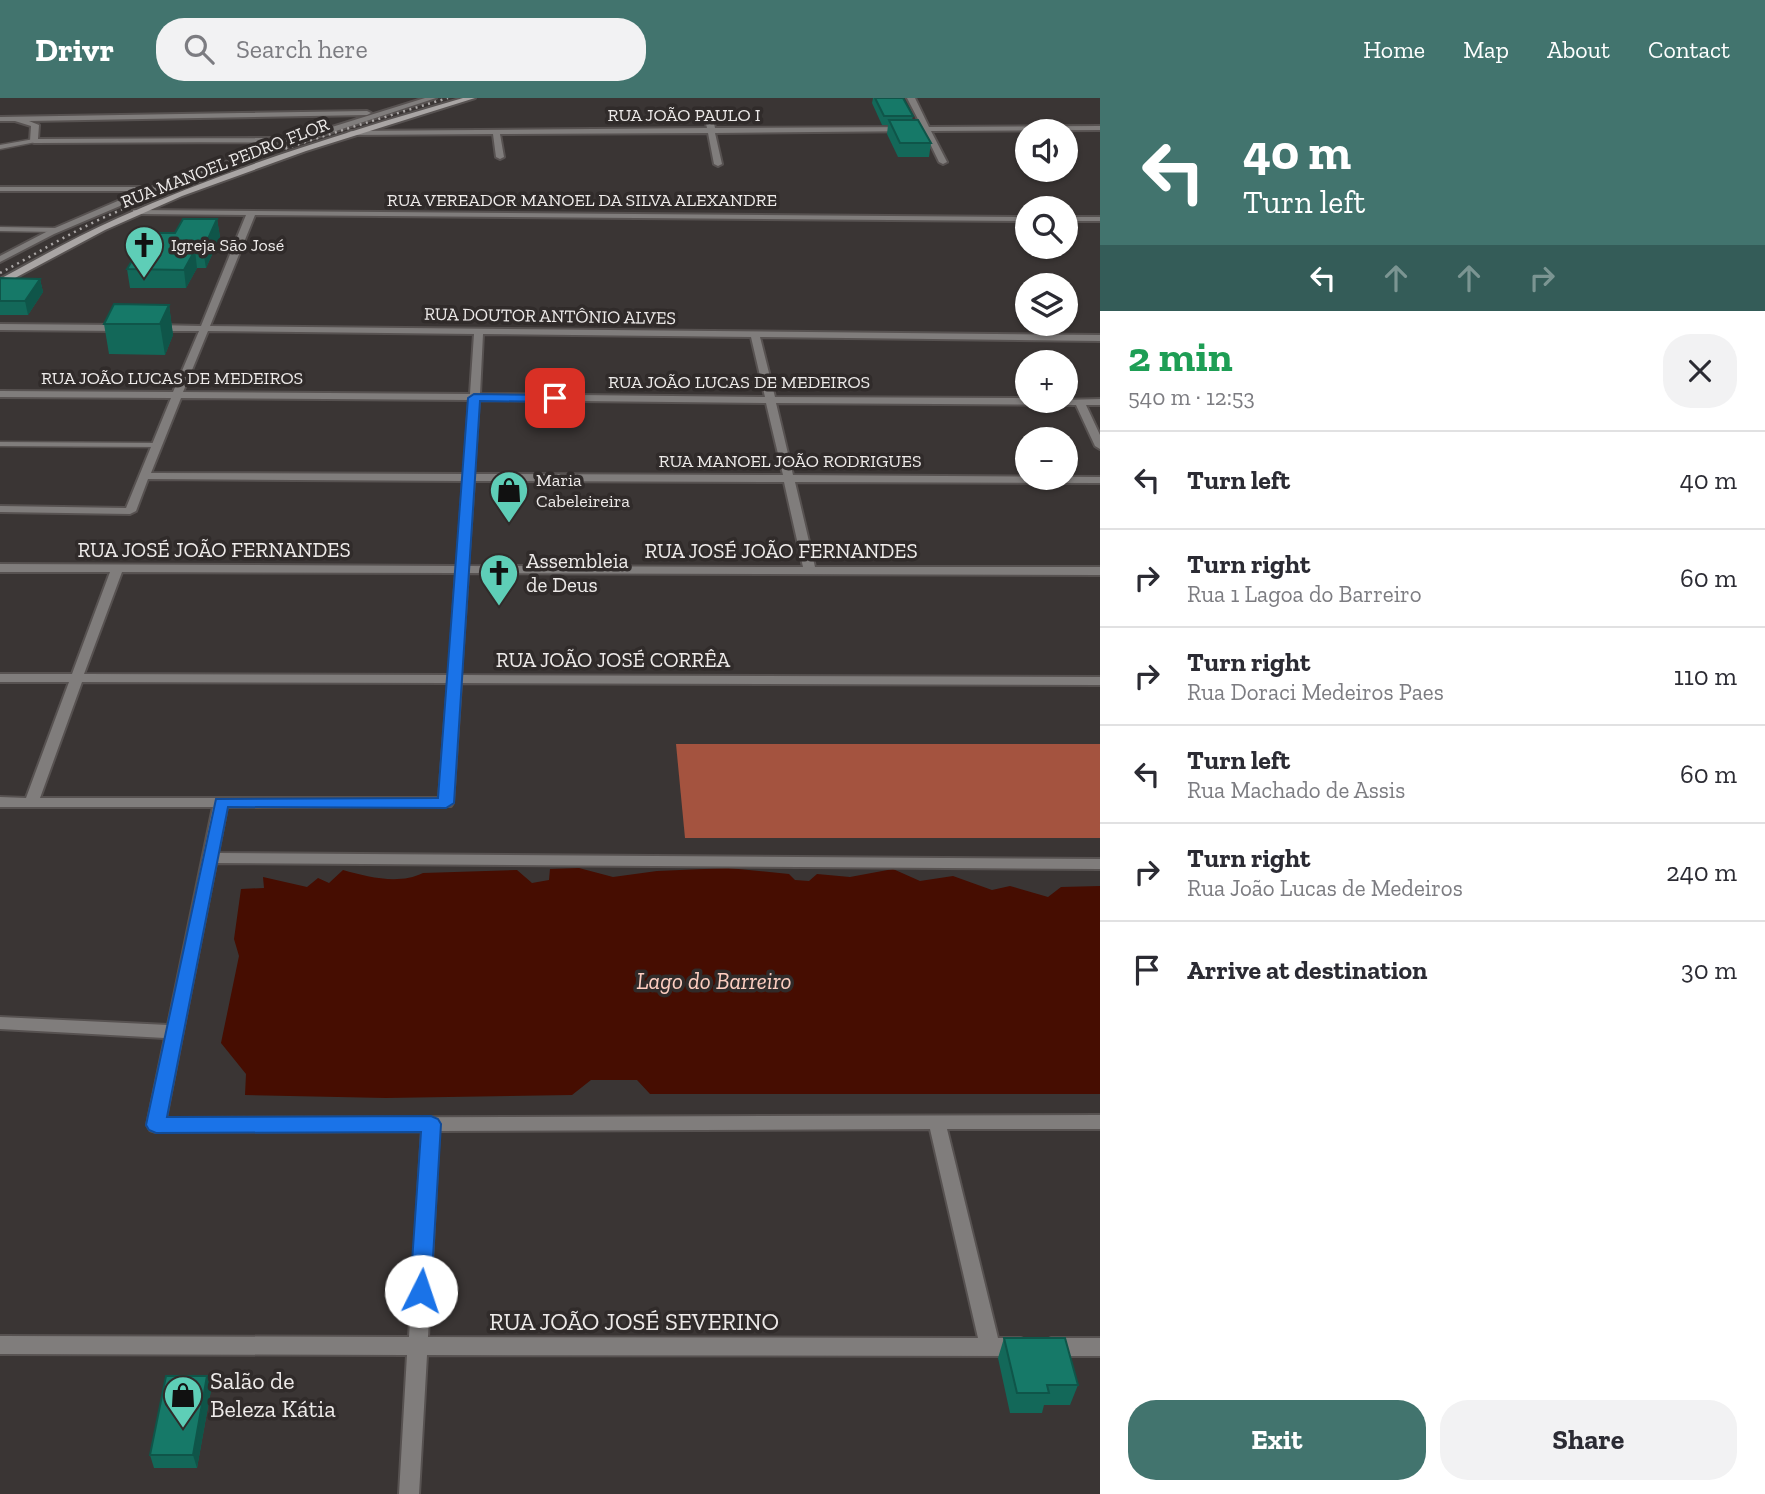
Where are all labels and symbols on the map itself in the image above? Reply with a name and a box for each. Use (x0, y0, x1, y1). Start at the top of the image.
street label: RUA JOÃO PAULO I (608, 104, 761, 126)
street label: RUA MANOEL PEDRO FLOR (118, 113, 332, 213)
street label: RUA VEREADOR MANOEL DA SILVA ALEXANDRE (387, 189, 777, 211)
church icon: Igreja São José (123, 224, 165, 279)
place label: Igreja São José (171, 234, 284, 256)
street label: RUA DOUTOR ANTÔNIO ALVES (424, 303, 676, 329)
street label: RUA JOÃO LUCAS DE MEDEIROS (41, 367, 303, 389)
pin (525, 368, 585, 428)
street label: RUA JOÃO LUCAS DE MEDEIROS (608, 371, 870, 393)
street label: RUA MANOEL JOÃO RODRIGUES (659, 450, 921, 472)
shop icon: Maria Cabeleireira (488, 469, 530, 524)
place label: Maria Cabeleireira (536, 469, 630, 512)
street label: RUA JOSÉ JOÃO FERNANDES (77, 537, 351, 562)
street label: RUA JOSÉ JOÃO FERNANDES (644, 538, 918, 563)
place label: Assembleia de Deus (526, 548, 629, 597)
church icon: Assembleia de Deus (478, 552, 520, 607)
street label: RUA JOÃO JOSÉ CORRÊA (496, 647, 731, 672)
water label: Lago do Barreiro (636, 967, 792, 995)
position arrow (384, 1254, 458, 1328)
street label: RUA JOÃO JOSÉ SEVERINO (489, 1307, 779, 1336)
place label: Salão de Beleza Kátia (210, 1366, 336, 1423)
shop icon: Salão de Beleza Kátia (162, 1374, 204, 1429)

